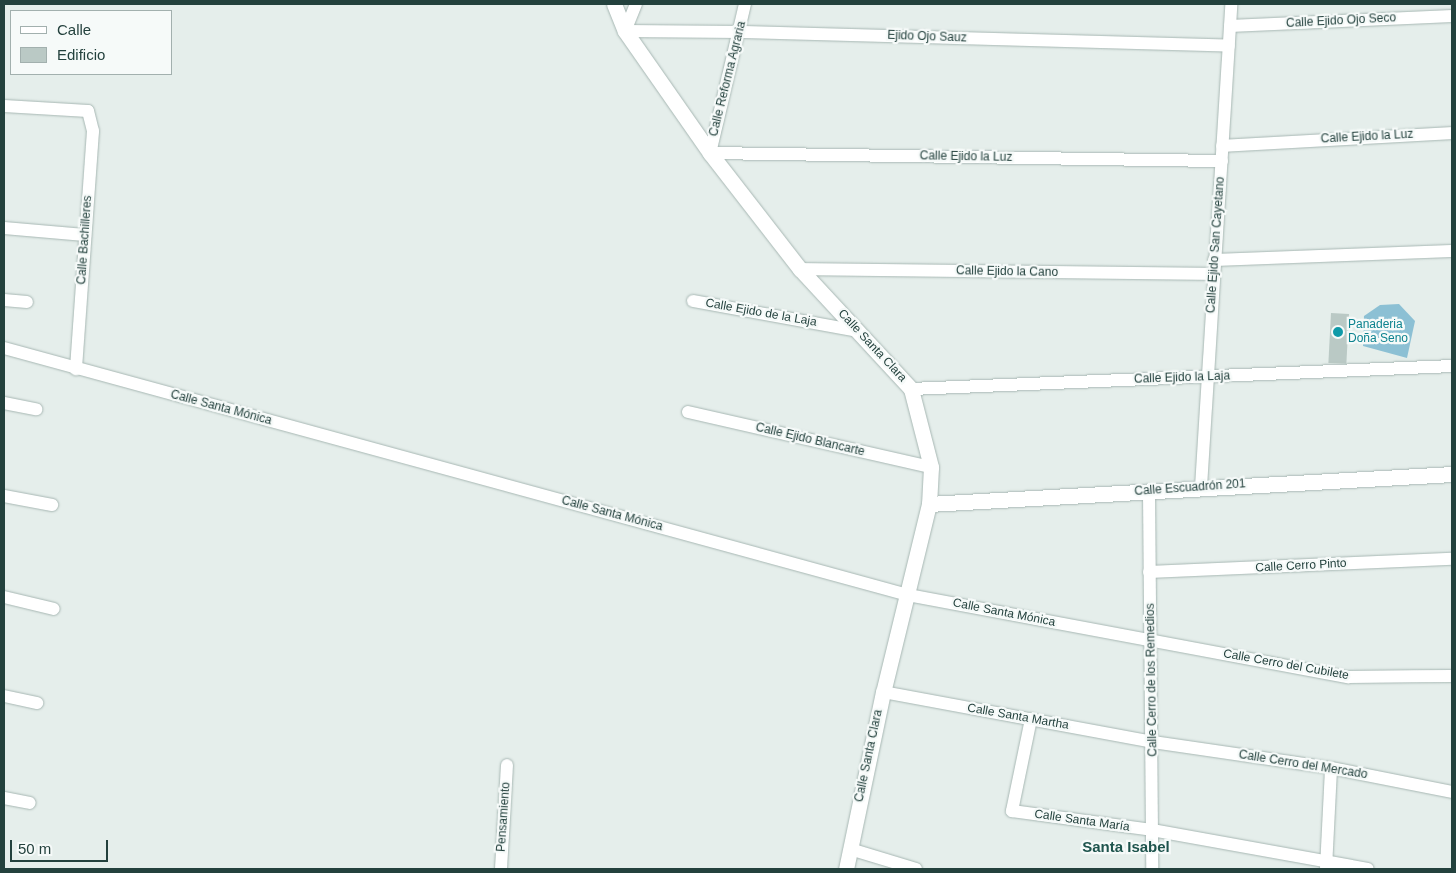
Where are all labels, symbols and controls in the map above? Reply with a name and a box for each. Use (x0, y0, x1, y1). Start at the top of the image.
legend (10, 10, 172, 75)
street label: Calle Ejido Ojo Seco (1286, 11, 1396, 31)
street label: Calle Reforma Agraria (707, 20, 749, 138)
text: Calle (57, 21, 91, 38)
street label: Ejido Ojo Sauz (887, 28, 967, 46)
text: Edificio (57, 46, 105, 63)
street label: Calle Ejido la Luz (1320, 127, 1414, 147)
street label: Calle Ejido la Luz (920, 149, 1012, 165)
street label: Calle Ejido San Cayetano (1204, 176, 1228, 314)
street label: Calle Bachilleres (75, 195, 95, 285)
street label: Calle Ejido la Cano (956, 264, 1058, 280)
street label: Calle Ejido de la Laja (704, 296, 818, 330)
street label: Calle Santa Clara (835, 307, 909, 385)
place label: Panaderia Doña Seno (1348, 318, 1408, 346)
marker: Panaderia Doña Seno (1332, 326, 1344, 338)
street label: Calle Ejido la Laja (1134, 369, 1230, 387)
street label: Calle Santa Mónica (169, 388, 273, 428)
street label: Calle Ejido Blancarte (754, 420, 866, 460)
street label: Calle Escuadrón 201 (1134, 477, 1246, 499)
street label: Calle Santa Mónica (560, 494, 664, 534)
street label: Calle Cerro Pinto (1255, 556, 1347, 576)
street label: Calle Santa Mónica (952, 596, 1056, 630)
street label: Calle Cerro de los Remedios (1143, 603, 1161, 757)
street label: Calle Cerro del Cubilete (1222, 647, 1350, 683)
street label: Calle Santa Martha (966, 701, 1070, 733)
street label: Calle Santa Clara (852, 709, 886, 803)
street label: Calle Cerro del Mercado (1238, 748, 1368, 782)
street label: Pensamiento (494, 782, 514, 852)
street label: Calle Santa María (1033, 807, 1131, 835)
scale bar (12, 830, 110, 862)
district label: Santa Isabel (1082, 838, 1170, 856)
text: 50 m (18, 840, 51, 857)

